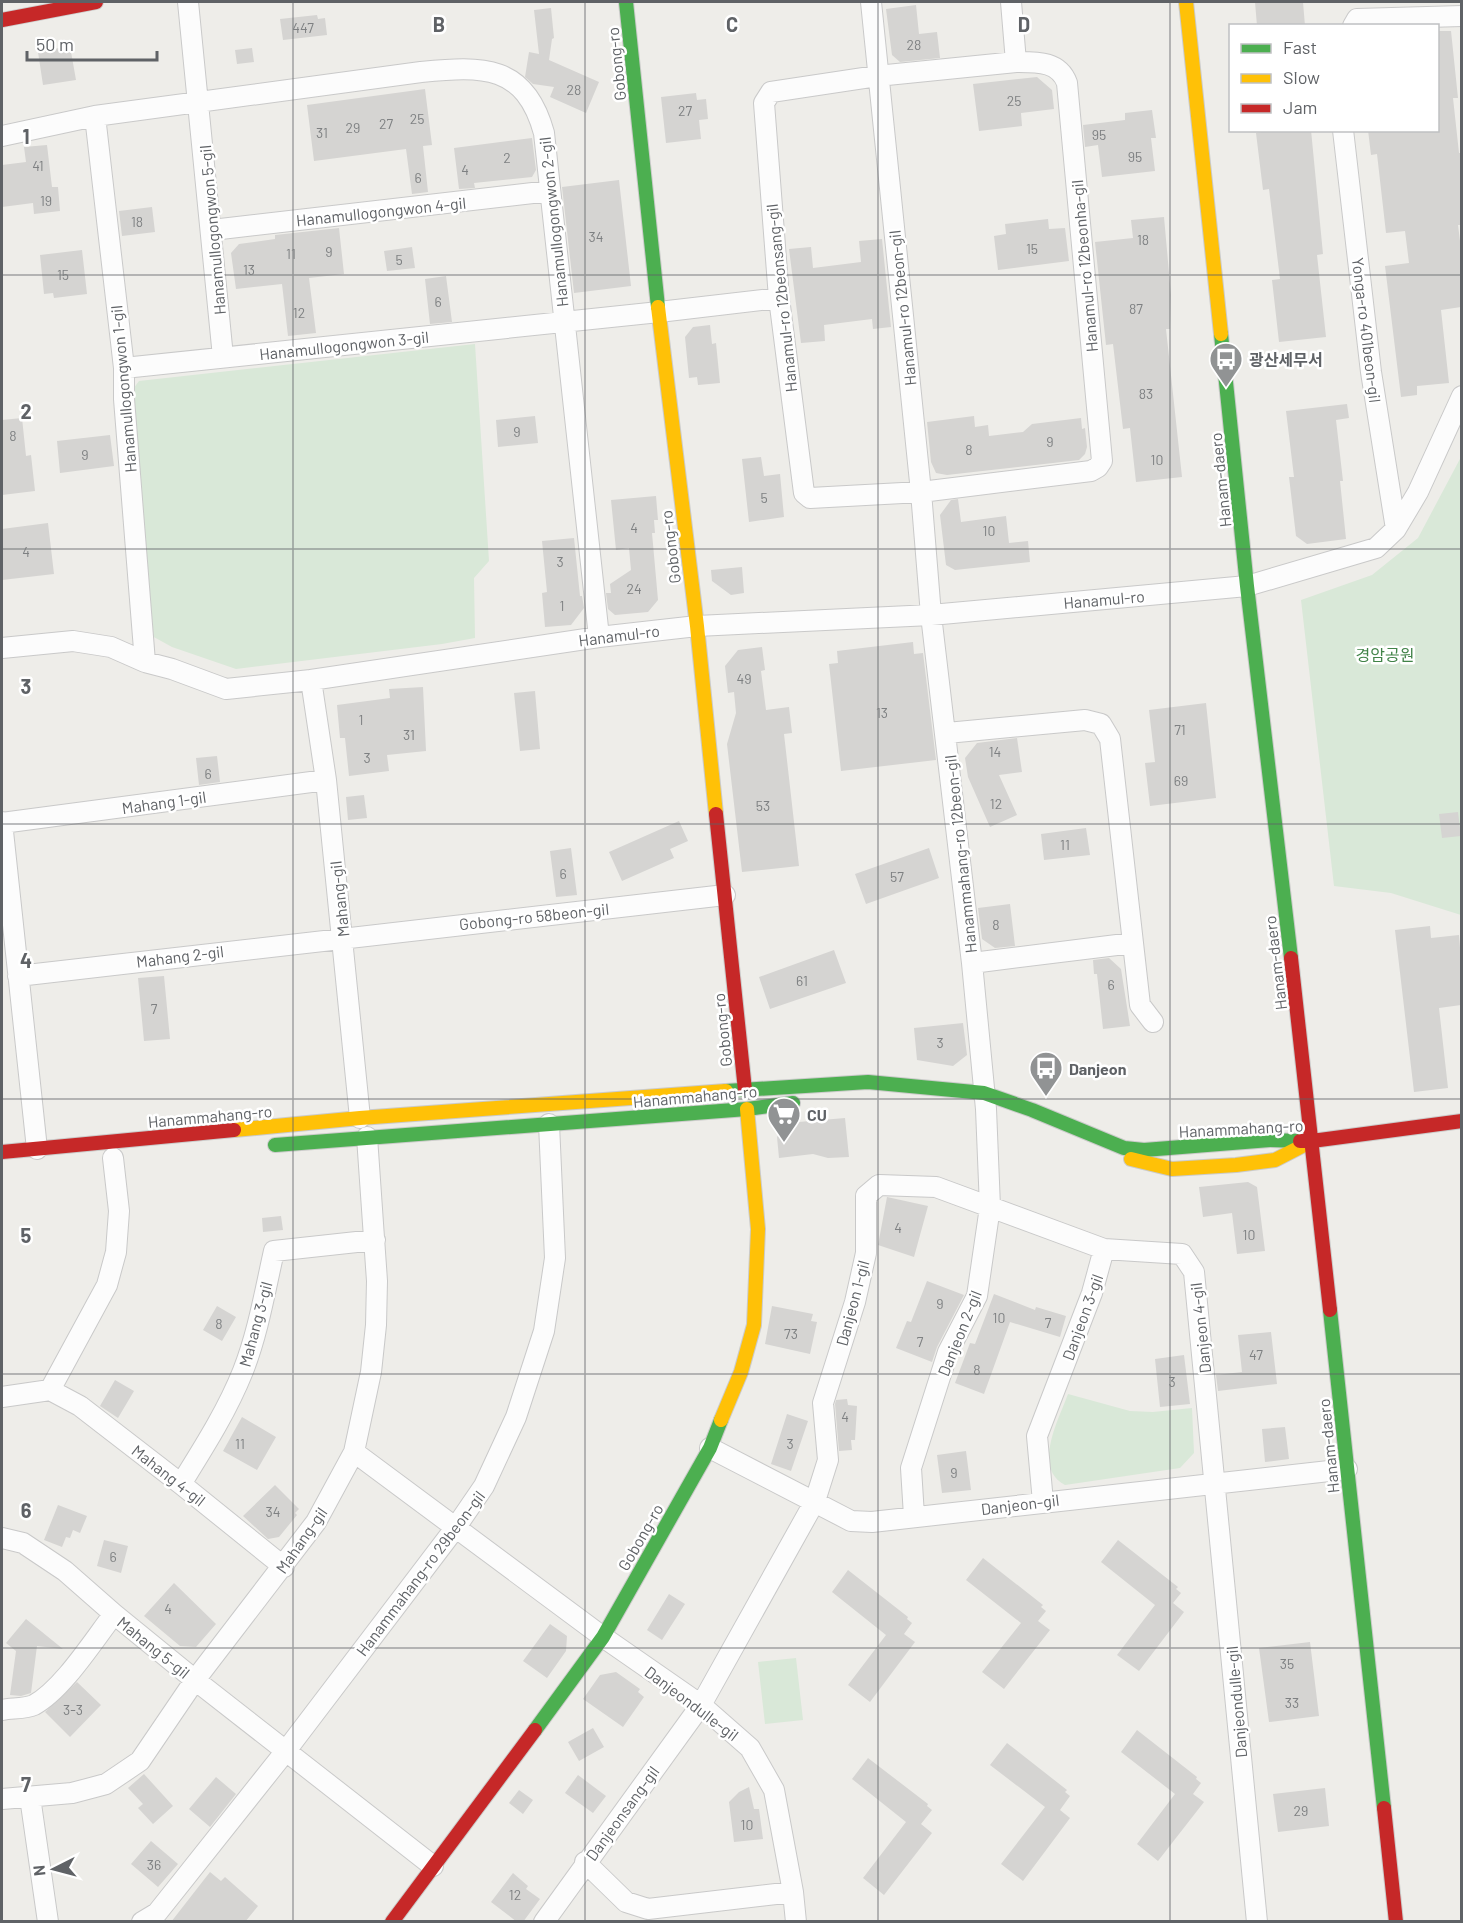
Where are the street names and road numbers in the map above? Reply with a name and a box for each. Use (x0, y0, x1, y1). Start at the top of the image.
street label: Gobong-ro (603, 26, 629, 102)
street label: Hanamullogongwon 2-gil (535, 136, 571, 308)
street label: Hanamullogongwon 5-gil (195, 144, 229, 316)
street label: Hanamul-ro 12beonha-gil (1067, 179, 1101, 353)
street label: Hanamullogongwon 4-gil (295, 193, 467, 229)
street label: Hanamul-ro 12beonsang-gil (762, 203, 800, 393)
street label: Hanamul-ro 12beon-gil (884, 229, 920, 387)
street label: Yonga-ro 401beon-gil (1349, 256, 1385, 404)
street label: Hanamullogongwon 1-gil (106, 305, 140, 473)
street label: Hanamullogongwon 3-gil (258, 327, 430, 363)
street label: Hanam-daero (1206, 432, 1234, 528)
street label: Gobong-ro (656, 509, 684, 585)
street label: Hanamul-ro (1062, 586, 1146, 612)
street label: Hanamul-ro (577, 621, 661, 649)
street label: Hanammahang-ro 12beon-gil (940, 754, 980, 954)
street label: Mahang 1-gil (121, 787, 207, 817)
street label: Mahang-gil (326, 860, 352, 938)
street label: Gobong-ro 58beon-gil (458, 899, 610, 933)
street label: Hanam-daero (1260, 915, 1290, 1011)
street label: Mahang 2-gil (135, 941, 225, 971)
street label: Gobong-ro (709, 992, 735, 1068)
street label: Hanammahang-ro (632, 1081, 758, 1111)
street label: Hanammahang-ro (147, 1101, 273, 1131)
street label: Hanammahang-ro (1178, 1115, 1304, 1141)
street label: Danjeon 1-gil (831, 1258, 873, 1348)
street label: Danjeon 3-gil (1058, 1271, 1106, 1363)
street label: Mahang 3-gil (234, 1279, 276, 1369)
street label: Danjeon 4-gil (1186, 1282, 1214, 1374)
street label: Danjeon 2-gil (933, 1287, 985, 1379)
street label: Hanam-daero (1314, 1398, 1342, 1494)
street label: Mahang 4-gil (128, 1440, 210, 1510)
street label: Hanammahang-ro 29beon-gil (352, 1487, 488, 1659)
street label: Danjeon-gil (980, 1490, 1060, 1518)
street label: Gobong-ro (613, 1500, 667, 1574)
street label: Mahang-gil (271, 1503, 331, 1577)
street label: Mahang 5-gil (114, 1612, 194, 1682)
street label: Danjeondulle-gil (1222, 1645, 1250, 1759)
street label: Danjeondulle-gil (642, 1662, 742, 1744)
street label: Danjeonsang-gil (581, 1762, 663, 1864)

